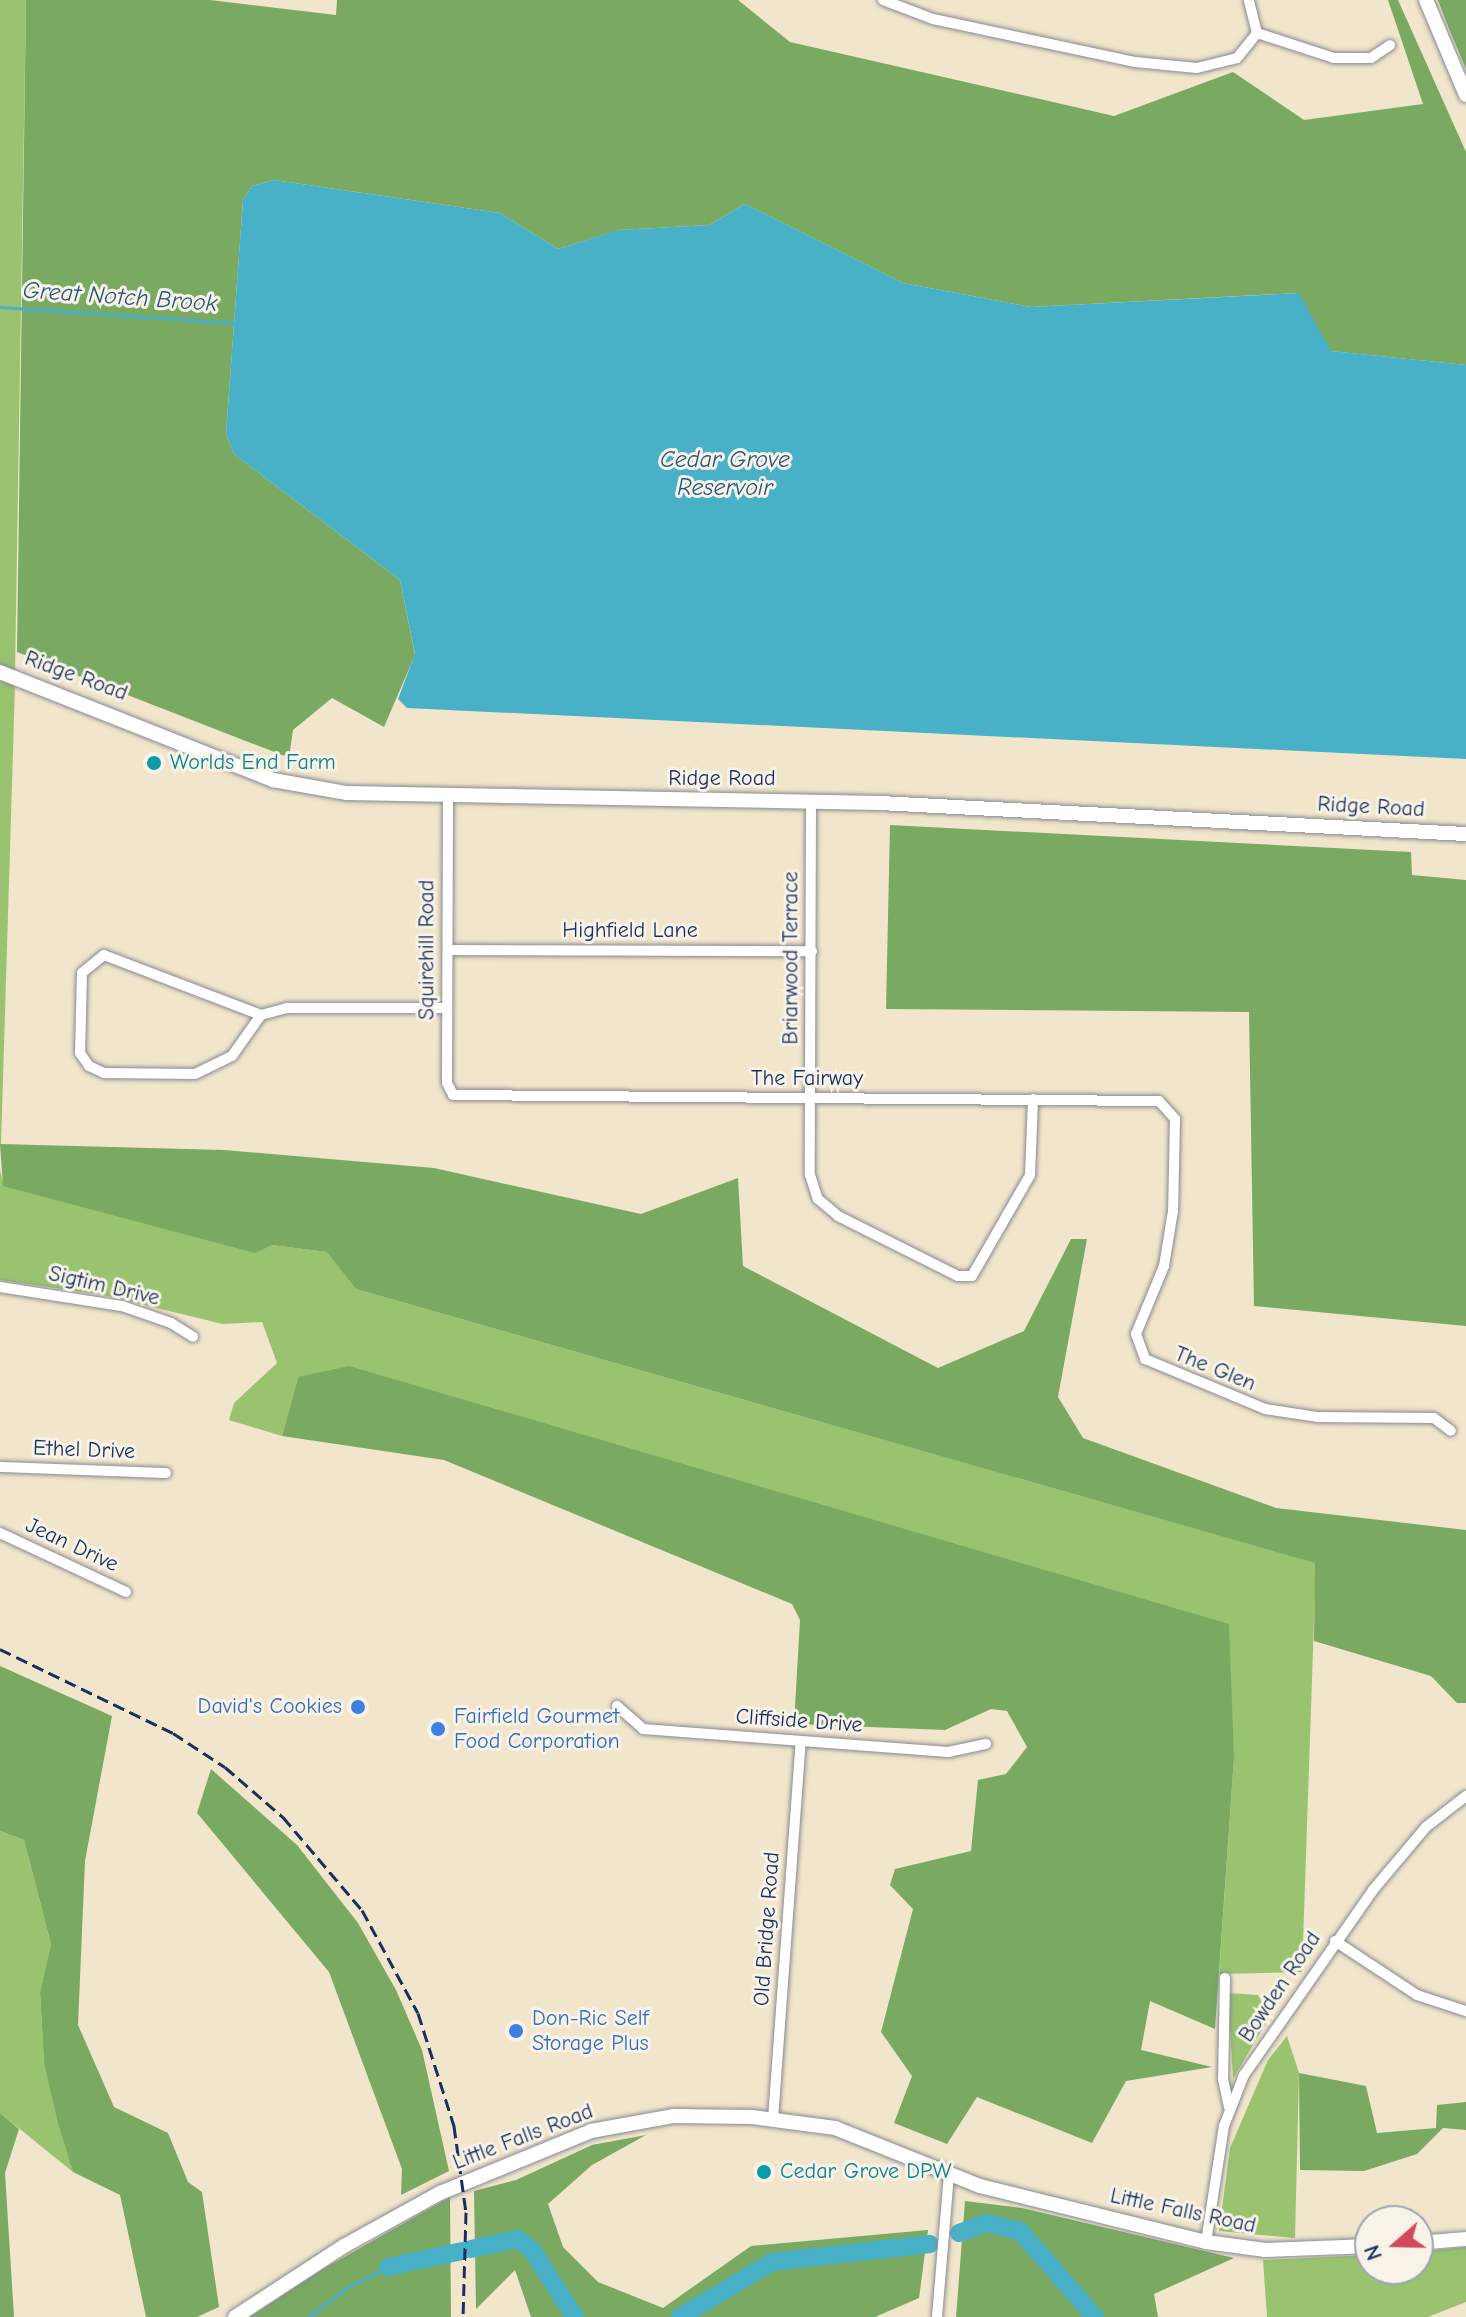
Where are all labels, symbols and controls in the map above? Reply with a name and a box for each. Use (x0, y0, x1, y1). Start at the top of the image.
water label: Great Notch Brook (22, 276, 218, 318)
water label: Cedar Grove Reservoir (660, 446, 790, 502)
street label: Ridge Road (21, 645, 131, 707)
place label: Worlds End Farm (170, 750, 336, 776)
marker: Worlds End Farm (145, 754, 163, 772)
street label: Ridge Road (668, 766, 776, 792)
street label: Ridge Road (1317, 791, 1425, 823)
street label: Briarwood Terrace (778, 871, 804, 1045)
street label: Squirehill Road (414, 880, 440, 1020)
street label: Highfield Lane (562, 918, 698, 944)
street label: The Fairway (751, 1066, 863, 1092)
street label: Sigtim Drive (46, 1260, 162, 1312)
street label: The Glen (1170, 1341, 1260, 1397)
street label: Ethel Drive (33, 1435, 135, 1465)
street label: Jean Drive (21, 1512, 123, 1578)
place label: David's Cookies (198, 1694, 342, 1720)
marker: David's Cookies (349, 1698, 367, 1716)
place label: Fairfield Gourmet Food Corporation (454, 1703, 620, 1754)
street label: Cliffside Drive (735, 1703, 863, 1739)
marker: Fairfield Gourmet Food Corporation (429, 1720, 447, 1738)
street label: Old Bridge Road (748, 1851, 786, 2007)
street label: Bowden Road (1233, 1927, 1327, 2047)
place label: Don-Ric Self Storage Plus (532, 2005, 649, 2056)
marker: Don-Ric Self Storage Plus (507, 2022, 525, 2040)
street label: Little Falls Road (449, 2098, 597, 2176)
place label: Cedar Grove DPW (780, 2159, 951, 2185)
marker: Cedar Grove DPW (755, 2163, 773, 2181)
street label: Little Falls Road (1108, 2183, 1258, 2239)
north arrow (1354, 2205, 1434, 2285)
text: N (1359, 2241, 1388, 2264)

